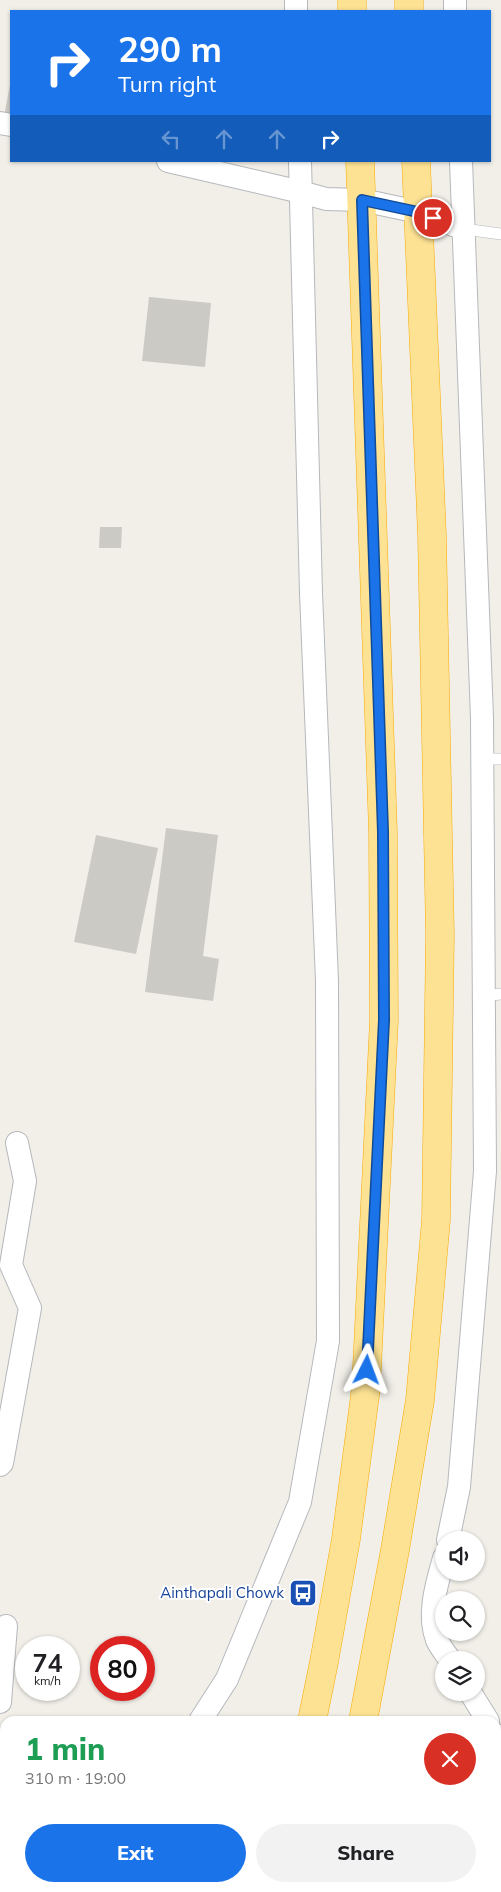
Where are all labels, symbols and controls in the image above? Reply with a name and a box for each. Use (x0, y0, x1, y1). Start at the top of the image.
text: 290 m (118, 27, 222, 71)
icon: right (35, 30, 100, 95)
text: Turn right (118, 70, 216, 98)
icon: left (157, 125, 185, 153)
icon: ahead (210, 125, 238, 153)
icon: ahead (263, 125, 291, 153)
icon: right (316, 125, 344, 153)
pin (412, 197, 454, 239)
icon: arrive (419, 204, 447, 232)
position arrow (340, 1343, 392, 1395)
map controls (435, 1531, 485, 1701)
button: sound (435, 1531, 485, 1581)
bus stop icon: Ainthapali Chowk (288, 1578, 318, 1608)
place label: Ainthapali Chowk (160, 1583, 284, 1602)
button: search (435, 1591, 485, 1641)
speed limit sign: 80 (90, 1636, 155, 1701)
text: 74 (32, 1647, 63, 1678)
button: layers (435, 1651, 485, 1701)
text: km/h (34, 1673, 61, 1688)
text: 1 min (25, 1730, 105, 1768)
button: close (424, 1733, 476, 1785)
text: 310 m · 19:00 (25, 1768, 126, 1788)
button: Exit (25, 1824, 246, 1882)
button: Share (256, 1824, 476, 1882)

